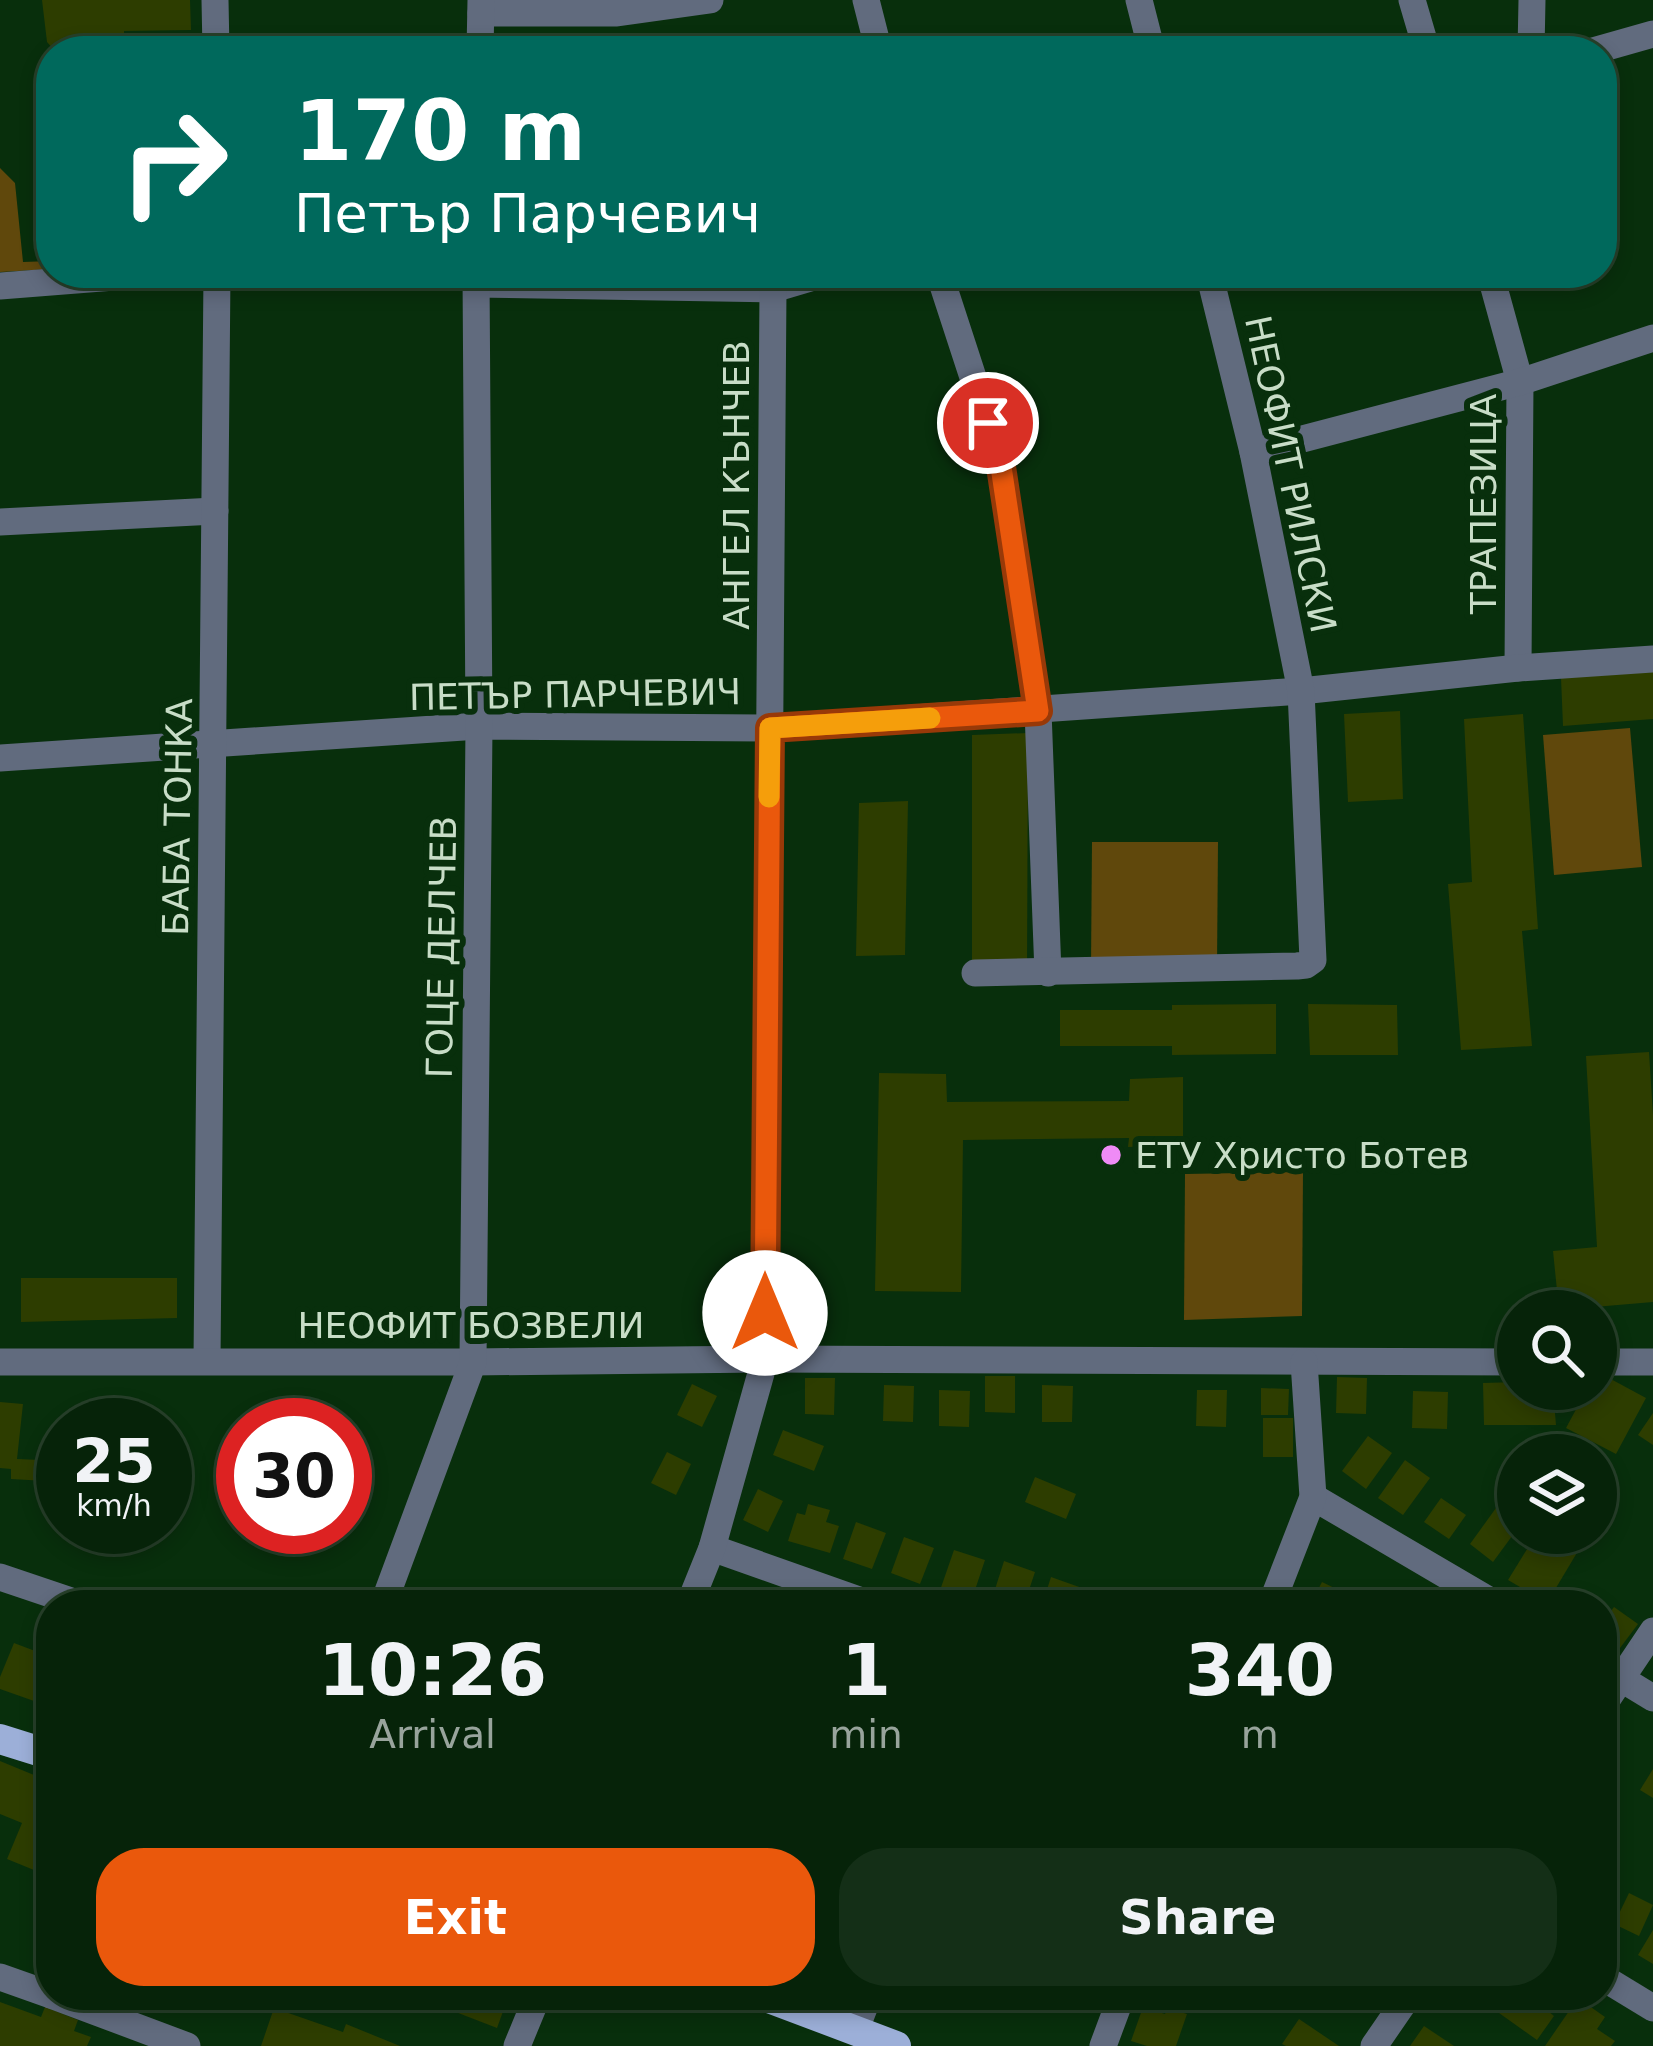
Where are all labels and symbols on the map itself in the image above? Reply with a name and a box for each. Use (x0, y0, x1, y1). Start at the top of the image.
street label: НЕОФИТ РИЛСКИ (1237, 312, 1344, 636)
street label: АНГЕЛ КЪНЧЕВ (716, 340, 757, 630)
pin (937, 372, 1039, 474)
street label: ТРАПЕЗИЦА (1463, 393, 1504, 615)
street label: ПЕТЪР ПАРЧЕВИЧ (409, 671, 741, 718)
street label: БАБА ТОНКА (155, 697, 200, 936)
street label: ГОЦЕ ДЕЛЧЕВ (419, 815, 464, 1079)
place label: ЕТУ Христо Ботев (1135, 1135, 1469, 1176)
marker: ЕТУ Христо Ботев (1098, 1142, 1124, 1168)
position arrow (702, 1250, 828, 1376)
street label: НЕОФИТ БОЗВЕЛИ (297, 1305, 645, 1346)
speed limit sign: 30 (216, 1398, 372, 1554)

